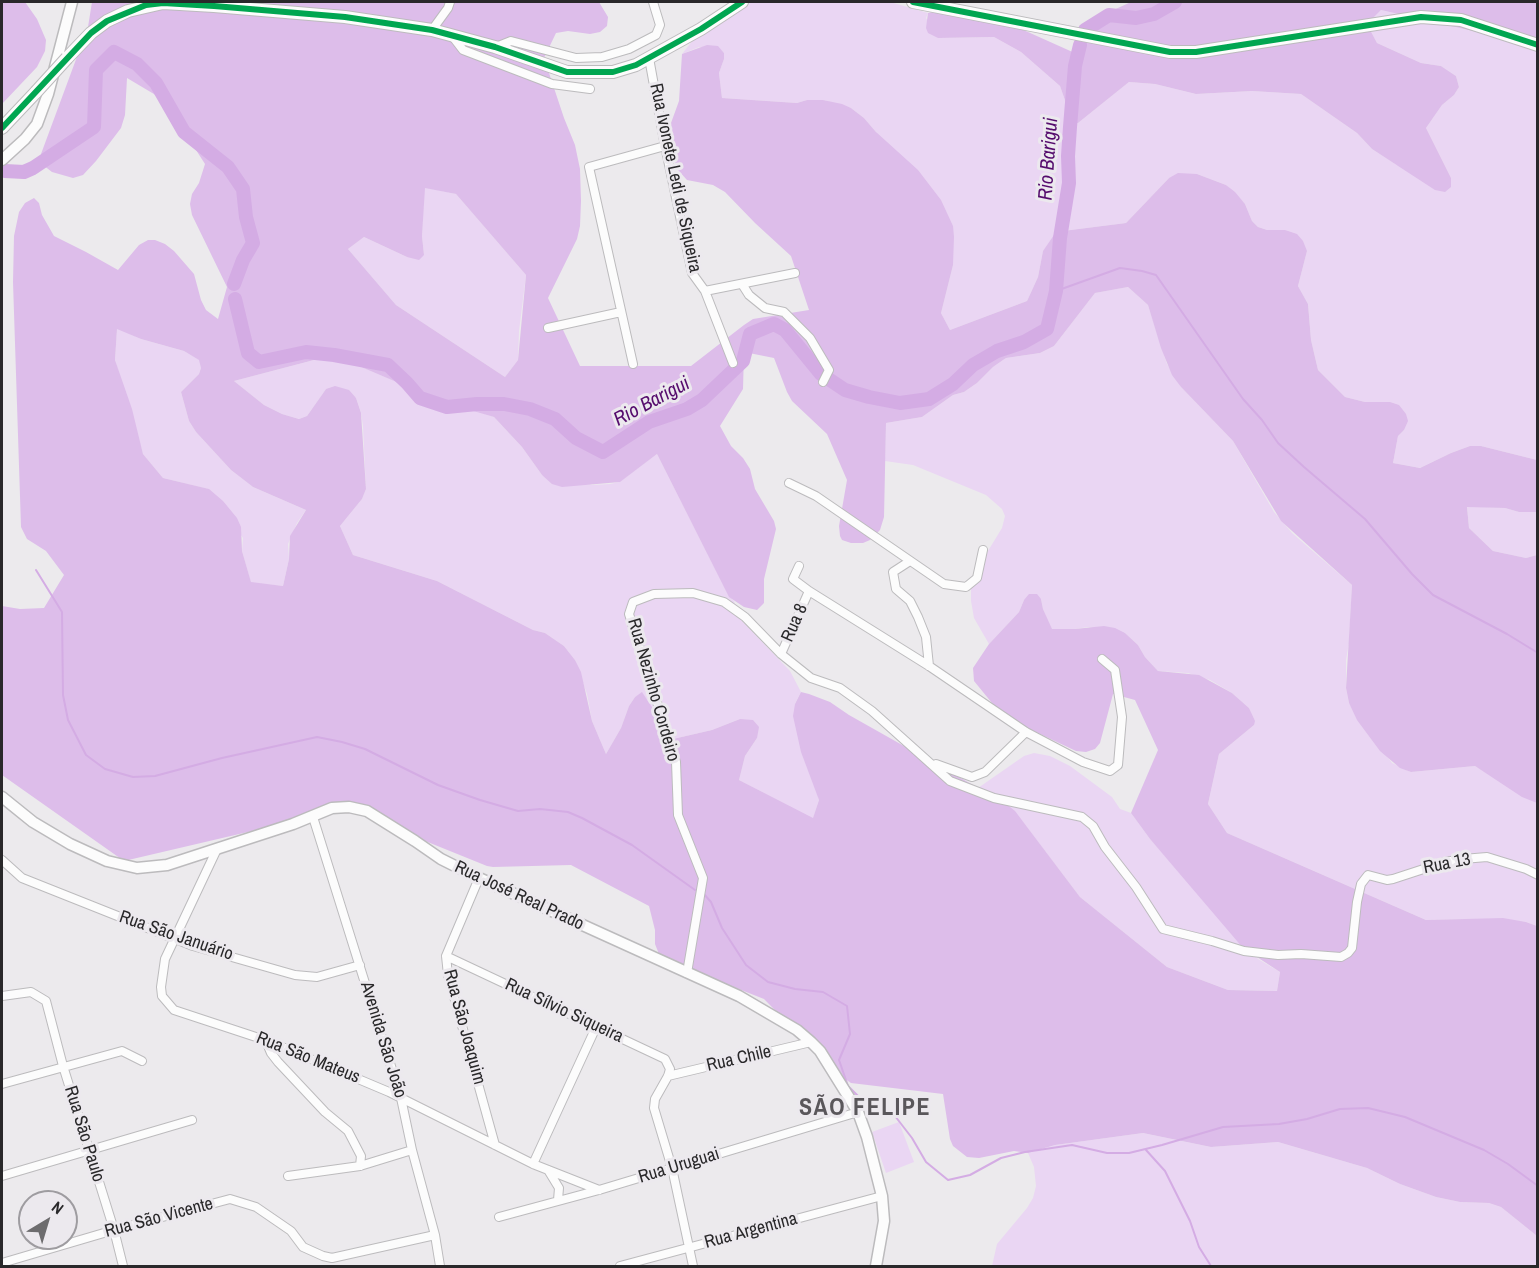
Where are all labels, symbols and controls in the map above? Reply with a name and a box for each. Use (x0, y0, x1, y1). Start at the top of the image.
street label: Rua Ivonete Ledi de Siqueira (644, 81, 706, 275)
water label: Rio Barigui (1034, 117, 1064, 201)
water label: Rio Barigui (610, 372, 694, 432)
street label: Rua 8 (777, 601, 813, 645)
street label: Rua Nezinho Cordeiro (622, 616, 684, 764)
street label: Rua 13 (1422, 849, 1472, 879)
street label: Rua José Real Prado (451, 857, 587, 935)
street label: Rua São Januário (116, 906, 236, 966)
street label: Rua São Joaquim (438, 967, 490, 1087)
street label: Rua Sílvio Siqueira (501, 974, 627, 1048)
street label: Avenida São João (355, 979, 411, 1101)
street label: Rua São Mateus (253, 1027, 363, 1089)
street label: Rua Chile (705, 1041, 773, 1077)
street label: Rua São Paulo (59, 1083, 109, 1185)
district label: SÃO FELIPE (799, 1095, 931, 1123)
street label: Rua Uruguai (636, 1143, 722, 1189)
north arrow (18, 1190, 78, 1250)
street label: Rua São Vicente (102, 1193, 216, 1243)
text: N (47, 1196, 68, 1219)
street label: Rua Argentina (702, 1208, 800, 1254)

